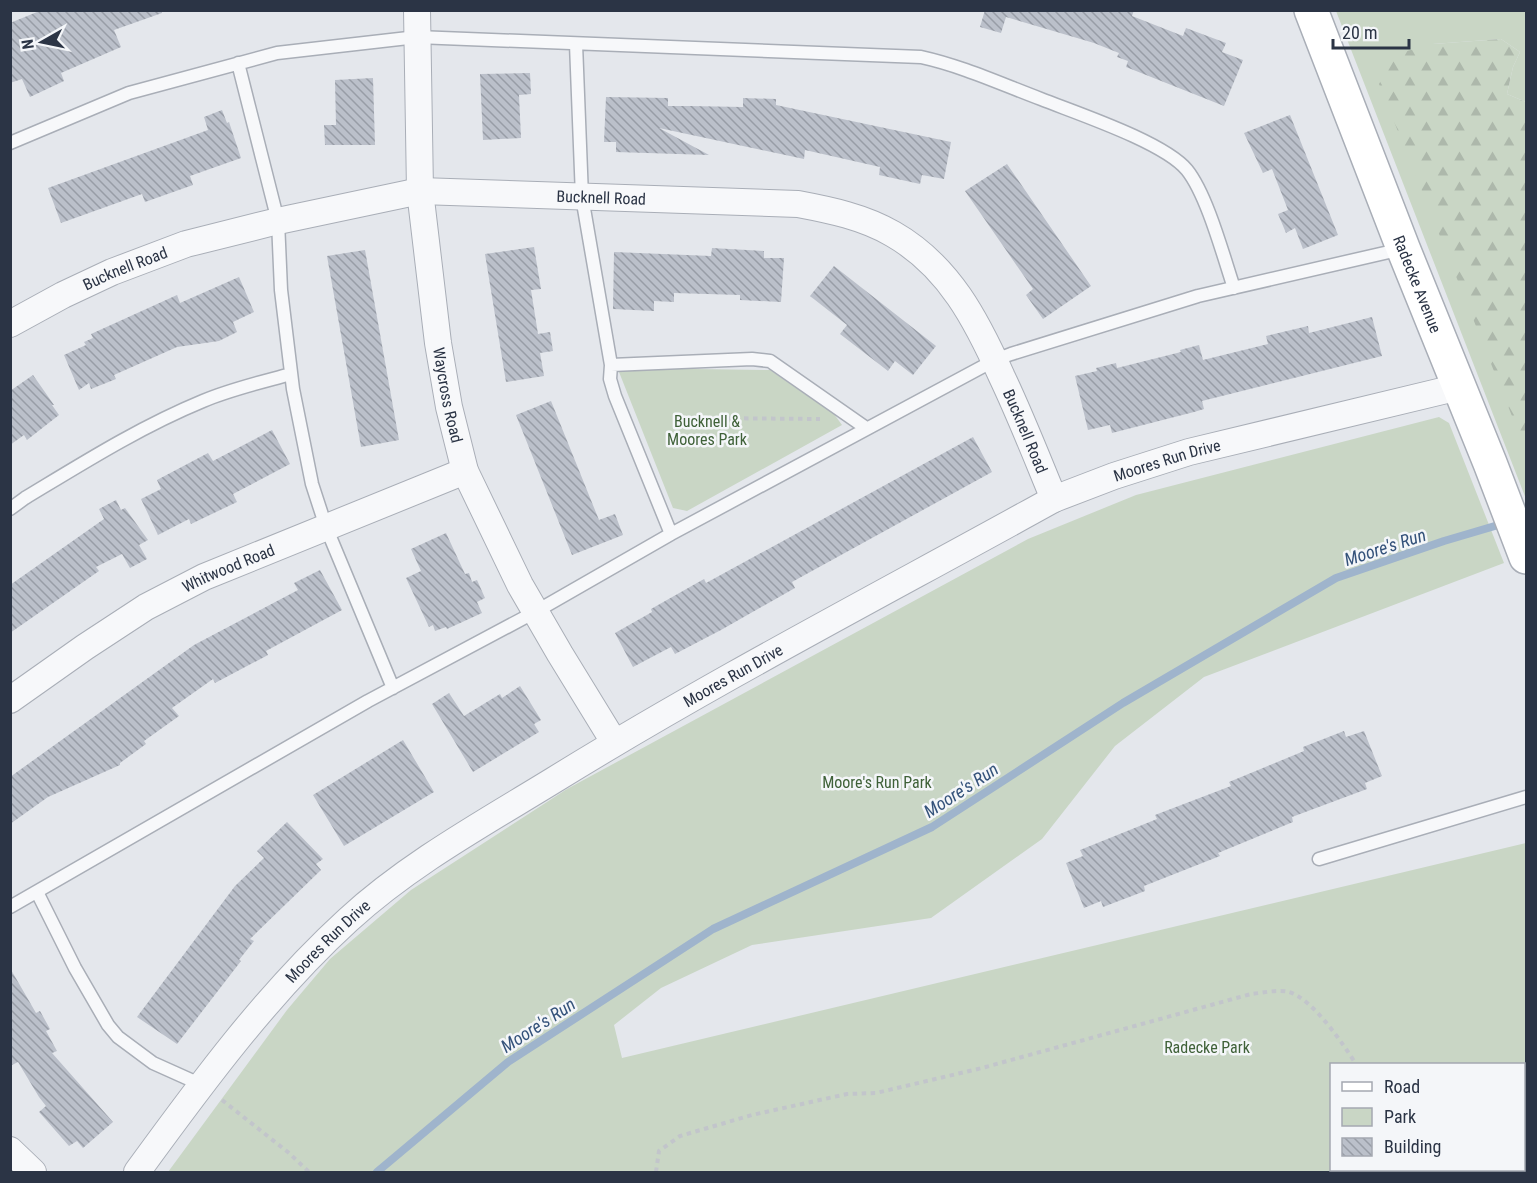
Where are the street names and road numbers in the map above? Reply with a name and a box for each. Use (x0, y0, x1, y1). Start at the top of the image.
street label: Bucknell Road (556, 186, 646, 208)
street label: Radecke Avenue (1390, 233, 1446, 335)
street label: Bucknell Road (80, 243, 170, 294)
street label: Waycross Road (429, 346, 467, 444)
street label: Bucknell Road (999, 386, 1052, 476)
street label: Moores Run Drive (1111, 435, 1222, 485)
street label: Whitwood Road (179, 540, 277, 596)
street label: Moores Run Drive (680, 640, 786, 711)
street label: Moores Run Drive (281, 895, 374, 986)

